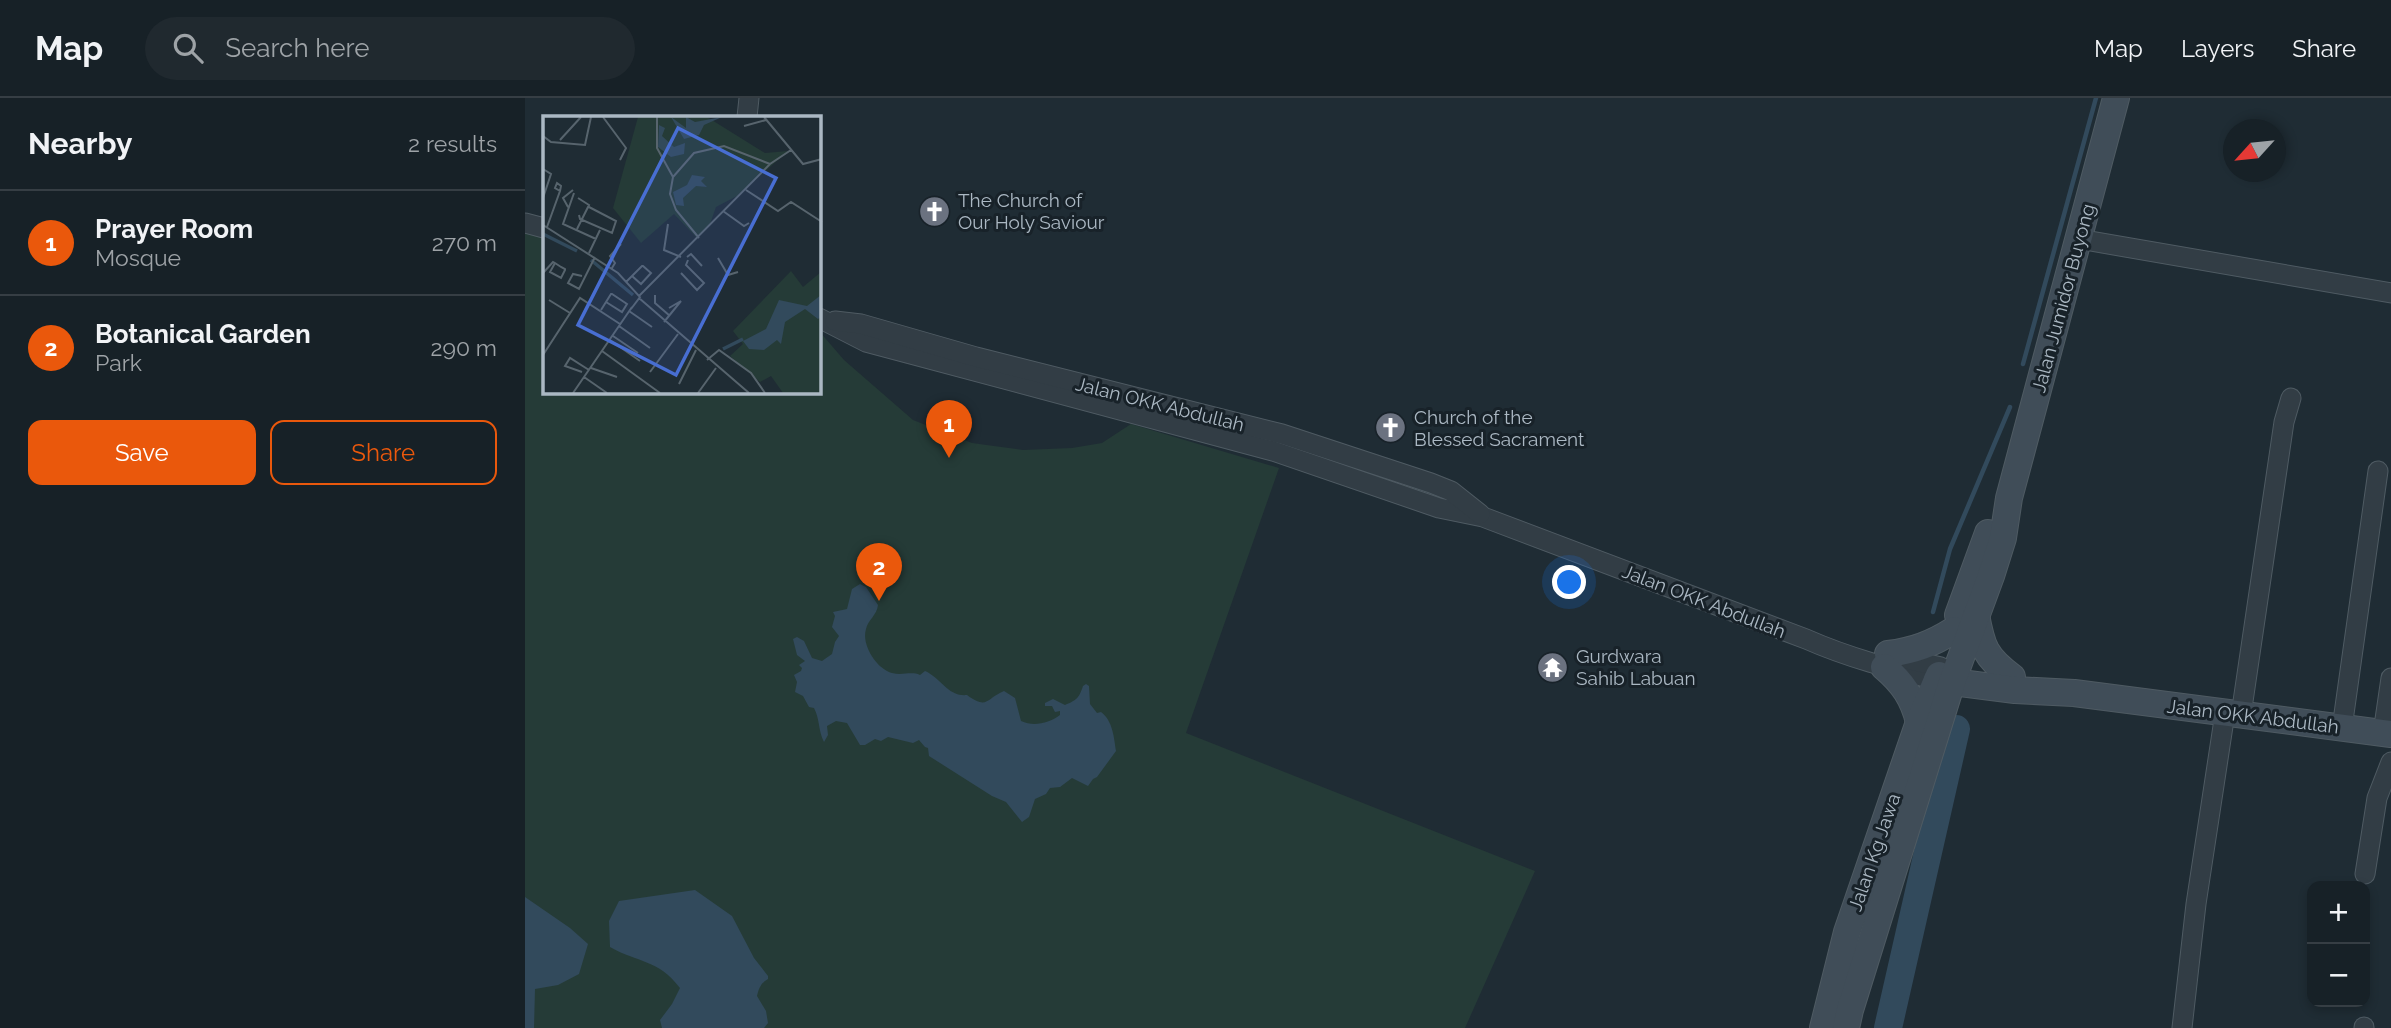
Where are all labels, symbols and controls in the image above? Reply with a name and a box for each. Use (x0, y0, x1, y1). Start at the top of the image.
search box (145, 17, 635, 80)
text: Map (35, 29, 103, 68)
icon: search (169, 29, 207, 67)
text: Search here (225, 33, 370, 63)
text: Map (2094, 34, 2143, 63)
text: Layers (2181, 34, 2254, 63)
text: Share (2292, 34, 2356, 63)
inset map (543, 116, 821, 394)
north arrow (2223, 119, 2286, 182)
text: Nearby (28, 126, 132, 161)
text: 2 results (408, 130, 497, 157)
place label: The Church of Our Holy Saviour (958, 189, 1105, 233)
church icon: The Church of Our Holy Saviour (918, 194, 952, 228)
street label: Jalan Jumidor Buyong (2027, 201, 2099, 395)
text: Prayer Room (95, 214, 253, 244)
text: 1 (45, 229, 57, 256)
text: 270 m (432, 229, 497, 256)
text: Mosque (95, 244, 181, 271)
text: Botanical Garden (95, 319, 311, 349)
text: 2 (45, 334, 57, 361)
text: 290 m (430, 334, 497, 361)
text: Park (95, 349, 142, 376)
street label: Jalan OKK Abdullah (1073, 372, 1247, 436)
pin: 1 (926, 400, 972, 458)
place label: Church of the Blessed Sacrament (1414, 406, 1585, 450)
church icon: Church of the Blessed Sacrament (1374, 411, 1408, 445)
button: Save (28, 420, 256, 485)
button: Share (270, 420, 497, 485)
pin: 2 (856, 543, 902, 601)
street label: Jalan OKK Abdullah (1619, 560, 1789, 642)
your location (1552, 565, 1586, 599)
place label: Gurdwara Sahib Labuan (1576, 645, 1696, 689)
temple icon: Gurdwara Sahib Labuan (1536, 650, 1570, 684)
street label: Jalan OKK Abdullah (2166, 695, 2340, 737)
street label: Jalan Kg Jawa (1844, 790, 1904, 914)
map controls (2307, 881, 2370, 1007)
button: + (2307, 881, 2370, 944)
button: − (2307, 944, 2370, 1007)

